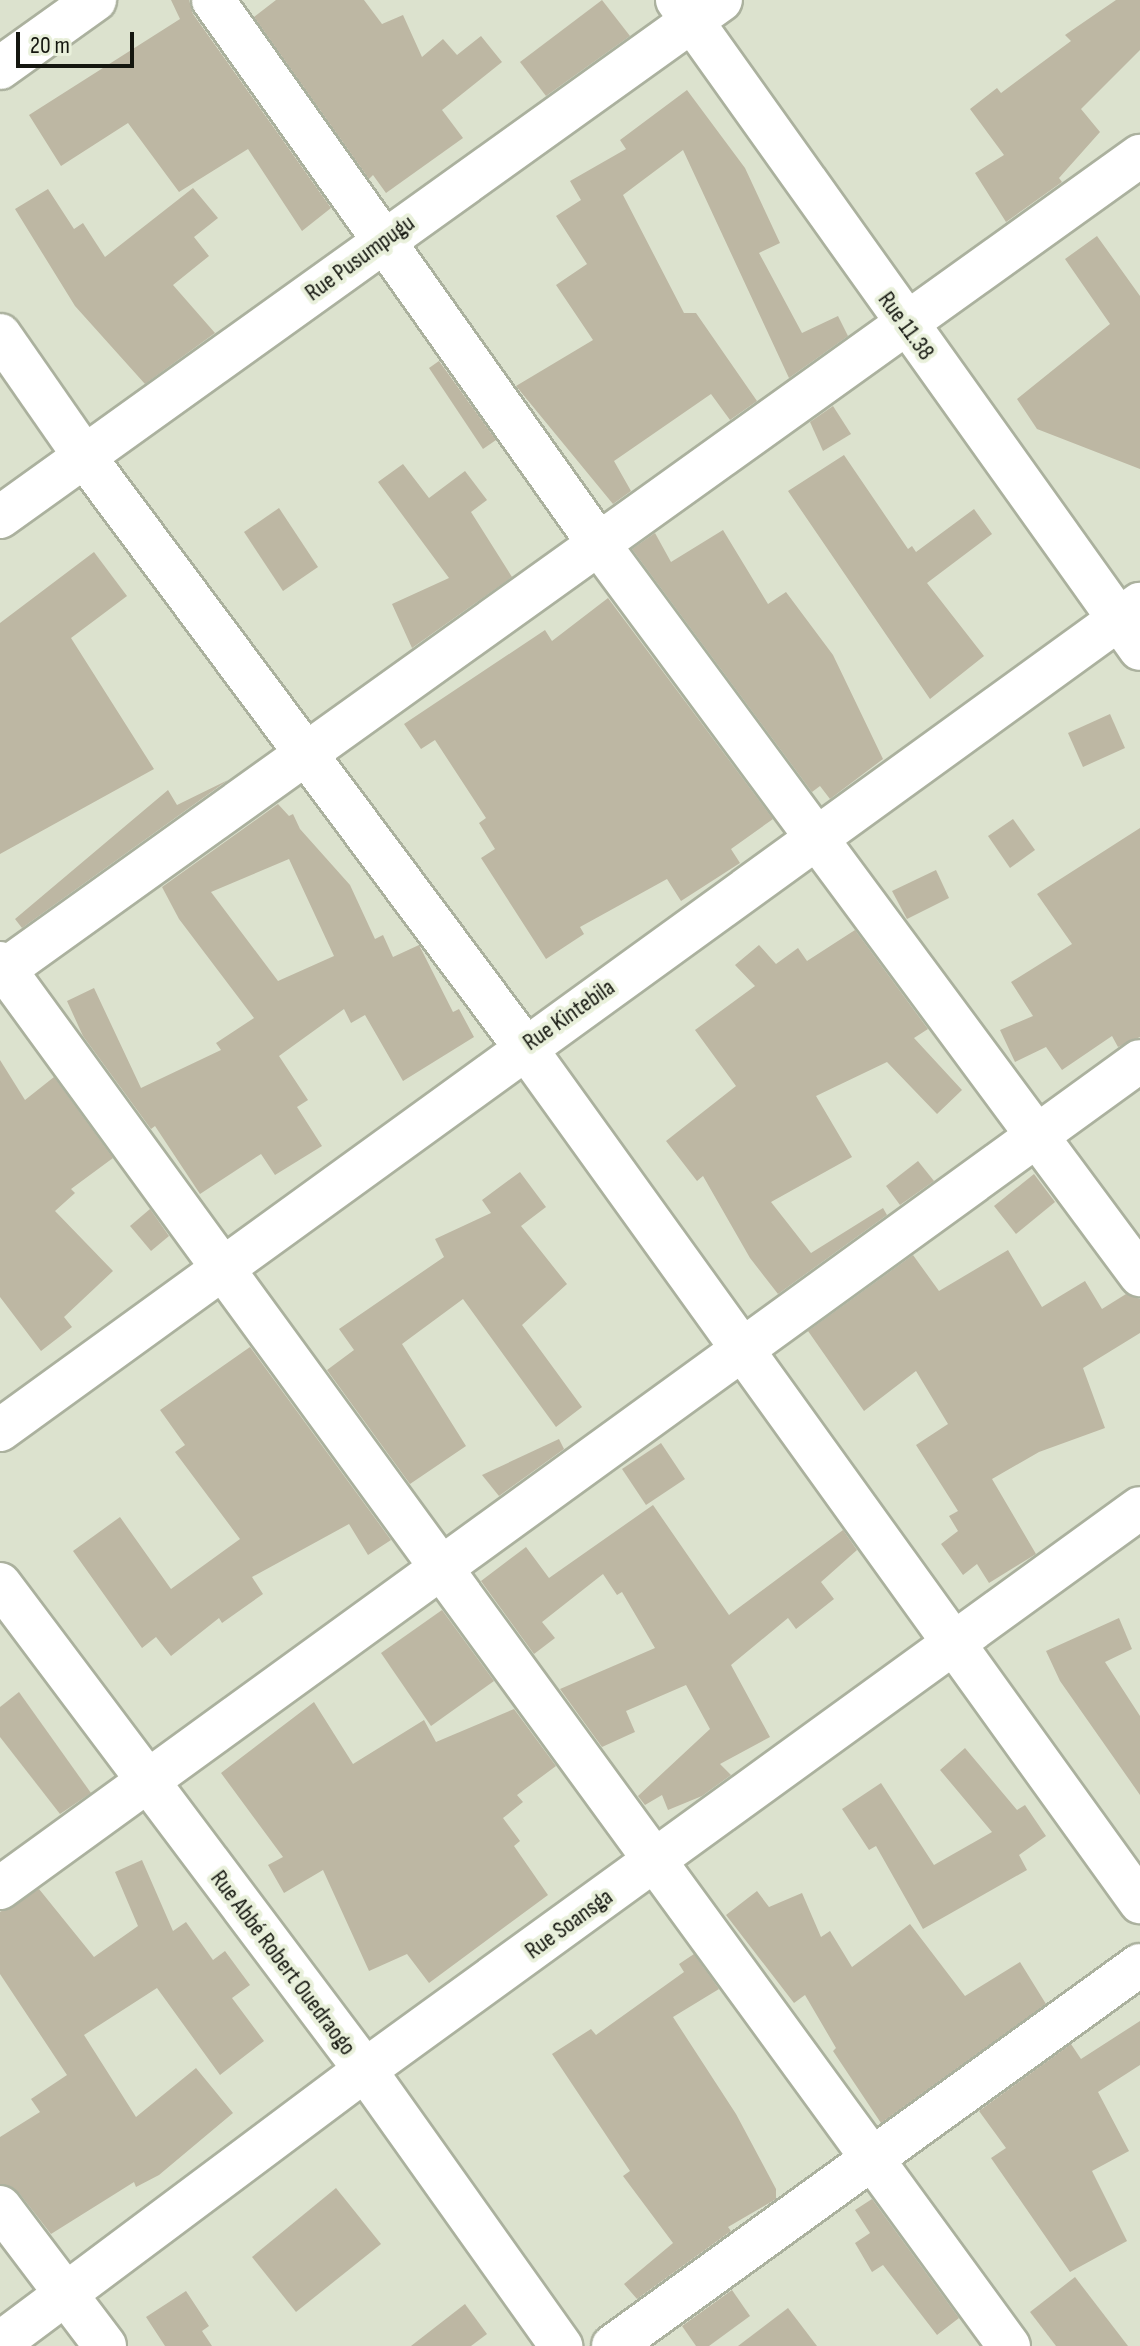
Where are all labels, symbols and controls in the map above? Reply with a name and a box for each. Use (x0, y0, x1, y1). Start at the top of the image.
scale bar (20, 16, 138, 66)
text: 20 m (30, 31, 70, 60)
street label: Rue Pusumpugu (300, 209, 420, 307)
street label: Rue 11.38 (872, 286, 940, 366)
street label: Rue Kintebila (518, 973, 620, 1057)
street label: Rue Abbé Robert Ouedraogo (204, 1865, 362, 2061)
street label: Rue Soansga (520, 1883, 618, 1965)

